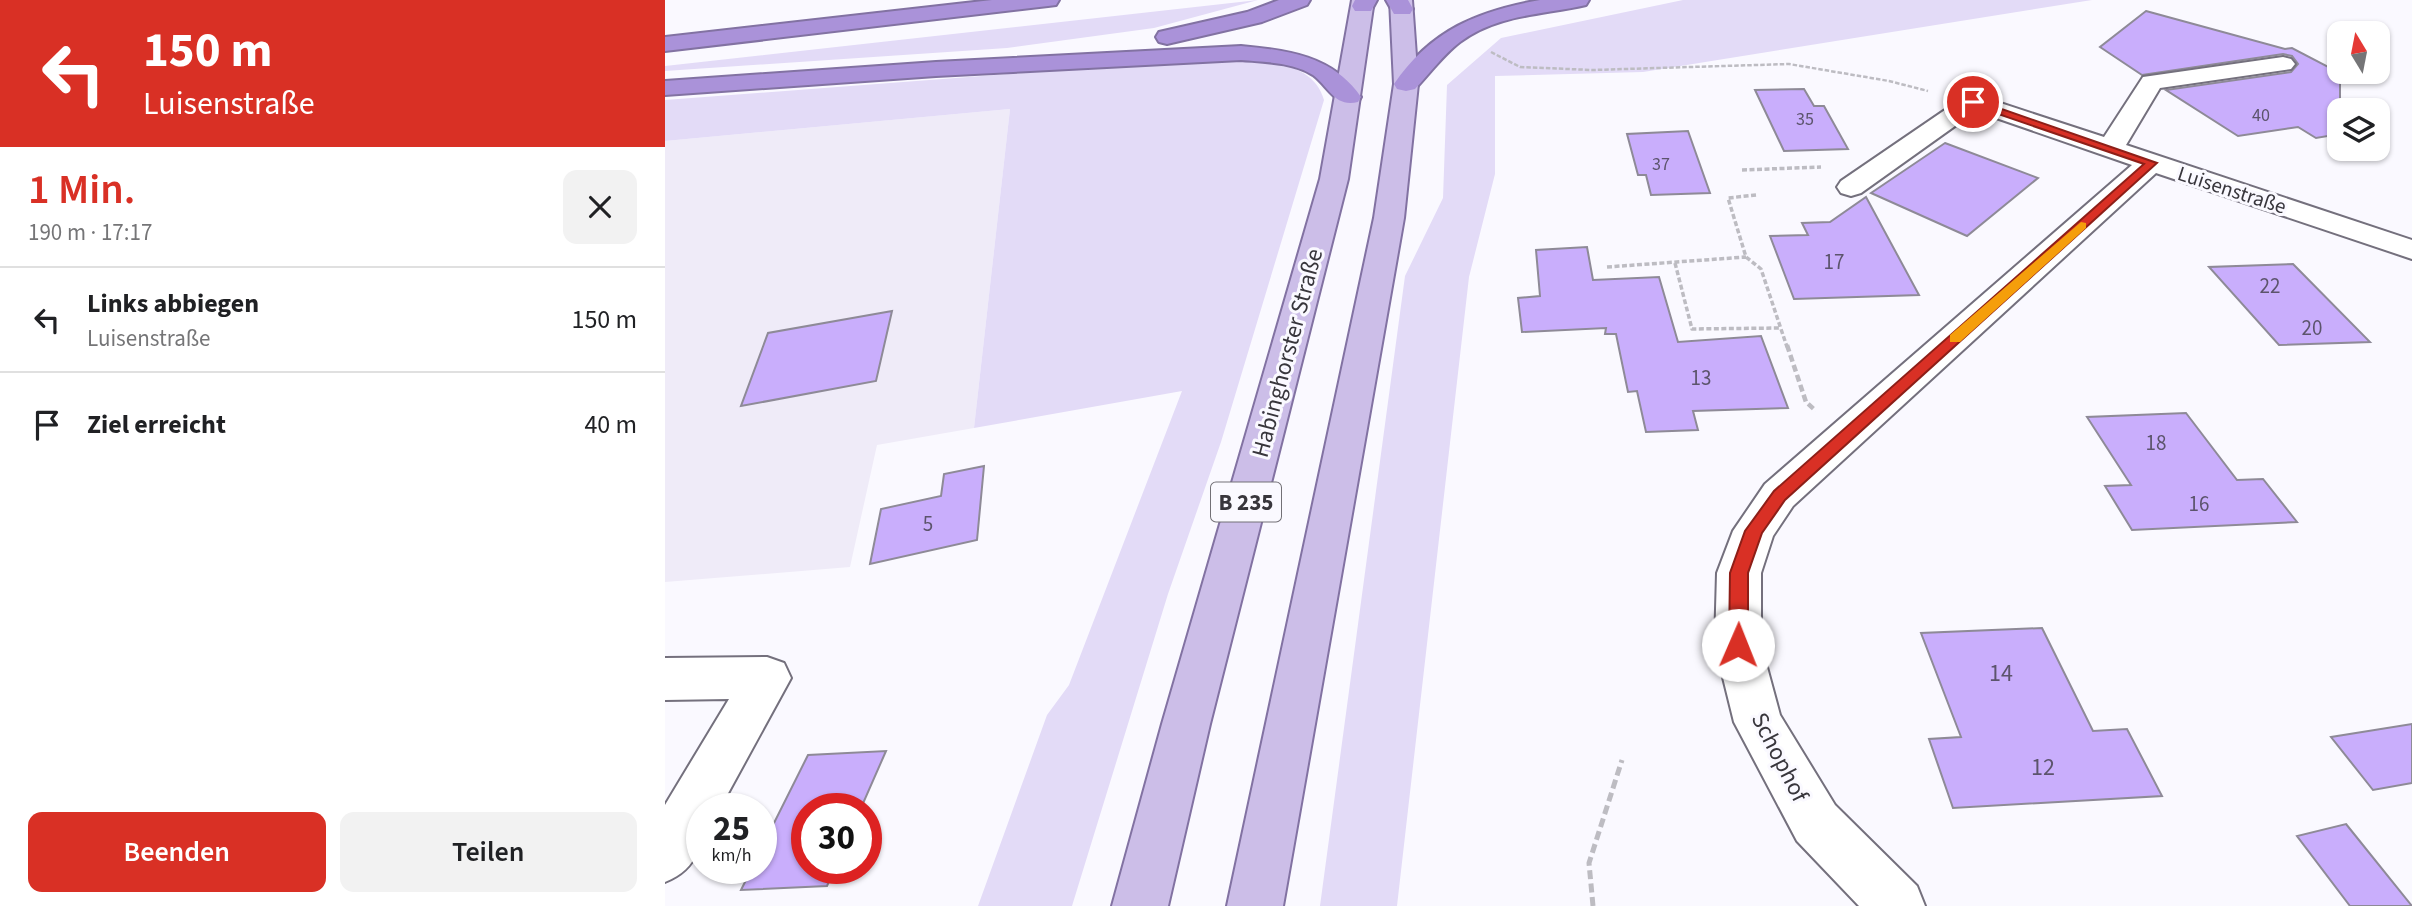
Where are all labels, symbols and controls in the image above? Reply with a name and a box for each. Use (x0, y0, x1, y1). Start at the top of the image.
text: 150 m (143, 16, 272, 86)
north arrow (2327, 21, 2391, 84)
map controls (2327, 21, 2390, 161)
icon: left (28, 28, 119, 119)
pin (1943, 72, 2003, 132)
text: Luisenstraße (143, 81, 315, 127)
icon: arrive (1954, 83, 1992, 121)
button: layers (2327, 98, 2390, 161)
house number: 40 (2252, 103, 2270, 128)
house number: 35 (1796, 107, 1814, 132)
house number: 37 (1652, 152, 1670, 177)
street label: Luisenstraße (2174, 158, 2290, 222)
text: 1 Min. (28, 160, 135, 220)
button: close (563, 170, 637, 244)
text: 190 m · 17:17 (28, 216, 152, 249)
street label: Habinghorster Straße (1243, 245, 1332, 461)
house number: 17 (1824, 247, 1844, 277)
house number: 22 (2260, 271, 2280, 301)
text: Links abbiegen (87, 285, 259, 322)
icon: left (28, 301, 66, 339)
text: 150 m (571, 301, 637, 338)
house number: 20 (2302, 313, 2322, 343)
text: Luisenstraße (87, 322, 210, 355)
house number: 13 (1691, 363, 1711, 393)
icon: arrive (28, 406, 66, 444)
text: Ziel erreicht (87, 406, 226, 443)
text: 40 m (584, 406, 637, 443)
house number: 18 (2146, 428, 2166, 458)
road number: B 235 (1211, 482, 1281, 522)
house number: 16 (2189, 489, 2209, 519)
house number: 5 (923, 509, 933, 539)
position arrow (1701, 608, 1775, 682)
house number: 14 (1989, 656, 2013, 691)
street label: Schophof (1742, 706, 1817, 809)
house number: 12 (2031, 750, 2055, 785)
speed limit sign: 30 (791, 793, 882, 884)
text: 25 (713, 804, 750, 854)
button: Beenden (28, 812, 326, 892)
button: Teilen (340, 812, 637, 892)
text: km/h (712, 843, 751, 868)

